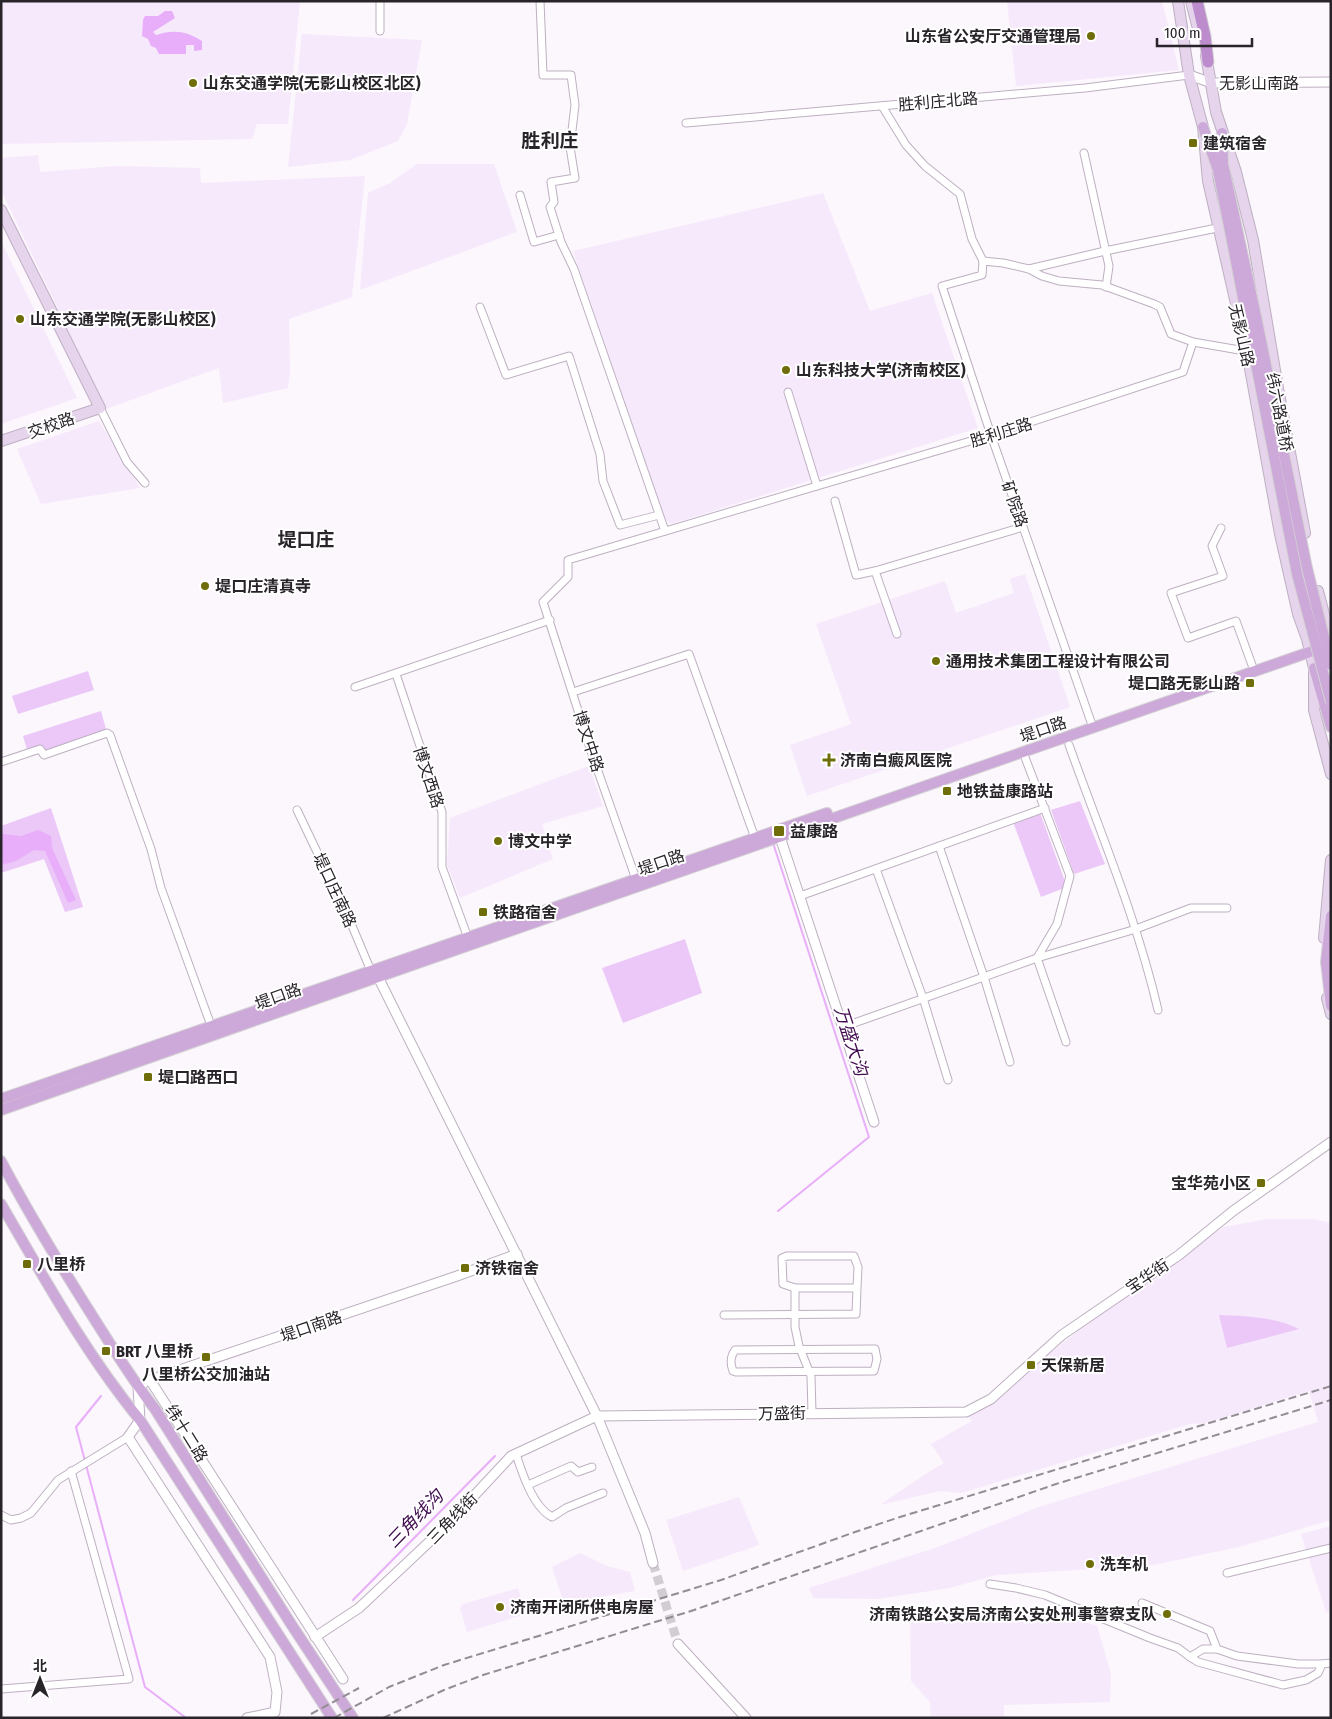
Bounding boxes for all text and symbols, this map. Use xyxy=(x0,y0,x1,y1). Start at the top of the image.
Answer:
scale bar xyxy=(1157,15,1252,47)
text: 100 m xyxy=(1164,24,1201,42)
place label: 山东省公安厅交通管理局 xyxy=(905,27,1081,46)
marker: 山东省公安厅交通管理局 xyxy=(1085,30,1097,42)
place label: 山东交通学院(无影山校区北区) xyxy=(203,74,421,93)
street label: 无影山南路 xyxy=(1219,74,1299,93)
marker: 山东交通学院(无影山校区北区) xyxy=(187,77,199,89)
street label: 胜利庄北路 xyxy=(897,89,979,114)
district label: 胜利庄 xyxy=(521,129,579,152)
place label: 建筑宿舍 xyxy=(1203,134,1267,153)
marker: 建筑宿舍 xyxy=(1187,137,1199,149)
street label: 无影山路 xyxy=(1225,302,1258,368)
place label: 山东交通学院(无影山校区) xyxy=(30,310,216,329)
marker: 山东交通学院(无影山校区) xyxy=(14,313,26,325)
place label: 山东科技大学(济南校区) xyxy=(796,361,966,380)
marker: 山东科技大学(济南校区) xyxy=(780,364,792,376)
street label: 纬六路道桥 xyxy=(1263,371,1296,453)
street label: 交校路 xyxy=(25,409,77,442)
street label: 胜利庄路 xyxy=(968,414,1035,451)
street label: 矿院路 xyxy=(997,478,1032,530)
district label: 堤口庄 xyxy=(277,528,335,551)
place label: 堤口庄清真寺 xyxy=(215,577,311,596)
marker: 堤口庄清真寺 xyxy=(199,580,211,592)
place label: 通用技术集团工程设计有限公司 xyxy=(946,652,1170,671)
marker: 通用技术集团工程设计有限公司 xyxy=(930,655,942,667)
place label: 堤口路无影山路 xyxy=(1128,674,1240,693)
marker: 堤口路无影山路 xyxy=(1244,677,1256,689)
street label: 博文中路 xyxy=(570,708,607,775)
street label: 堤口路 xyxy=(1017,713,1069,746)
street label: 博文西路 xyxy=(410,744,447,811)
place label: 济南白癜风医院 xyxy=(840,751,952,770)
marker: 济南白癜风医院 xyxy=(822,753,836,767)
place label: 地铁益康路站 xyxy=(957,782,1053,801)
marker: 地铁益康路站 xyxy=(941,785,953,797)
place label: 益康路 xyxy=(790,822,838,841)
marker: 益康路 xyxy=(772,824,786,838)
place label: 博文中学 xyxy=(508,832,572,851)
marker: 博文中学 xyxy=(492,835,504,847)
street label: 堤口路 xyxy=(635,846,687,879)
street label: 堤口庄南路 xyxy=(309,850,360,930)
place label: 铁路宿舍 xyxy=(493,903,557,922)
marker: 铁路宿舍 xyxy=(477,906,489,918)
street label: 堤口路 xyxy=(252,979,304,1014)
water label: 万盛大沟 xyxy=(829,1003,873,1081)
place label: 堤口路西口 xyxy=(158,1068,238,1087)
marker: 堤口路西口 xyxy=(142,1071,154,1083)
place label: 宝华苑小区 xyxy=(1171,1174,1251,1193)
marker: 宝华苑小区 xyxy=(1255,1177,1267,1189)
place label: 八里桥 xyxy=(37,1255,86,1274)
street label: 宝华街 xyxy=(1122,1255,1172,1298)
marker: 八里桥 xyxy=(21,1258,33,1270)
place label: 济铁宿舍 xyxy=(475,1259,539,1278)
marker: 济铁宿舍 xyxy=(459,1262,471,1274)
street label: 堤口南路 xyxy=(278,1307,345,1346)
place label: BRT 八里桥 xyxy=(116,1342,194,1361)
marker: BRT 八里桥 xyxy=(100,1345,112,1357)
marker: 八里桥公交加油站 xyxy=(200,1351,212,1363)
place label: 天保新居 xyxy=(1041,1356,1105,1375)
marker: 天保新居 xyxy=(1025,1359,1037,1371)
place label: 八里桥公交加油站 xyxy=(142,1365,270,1384)
street label: 纬十二路 xyxy=(162,1401,212,1465)
street label: 万盛街 xyxy=(758,1404,806,1423)
water label: 三角线沟 xyxy=(382,1484,449,1553)
street label: 三角线街 xyxy=(423,1489,481,1548)
place label: 洗车机 xyxy=(1100,1555,1148,1574)
marker: 洗车机 xyxy=(1084,1558,1096,1570)
place label: 济南开闭所供电房屋 xyxy=(510,1598,654,1617)
marker: 济南开闭所供电房屋 xyxy=(494,1601,506,1613)
place label: 济南铁路公安局济南公安处刑事警察支队 xyxy=(869,1605,1157,1624)
marker: 济南铁路公安局济南公安处刑事警察支队 xyxy=(1161,1608,1173,1620)
north arrow xyxy=(15,1654,65,1704)
text: 北 xyxy=(33,1658,47,1675)

